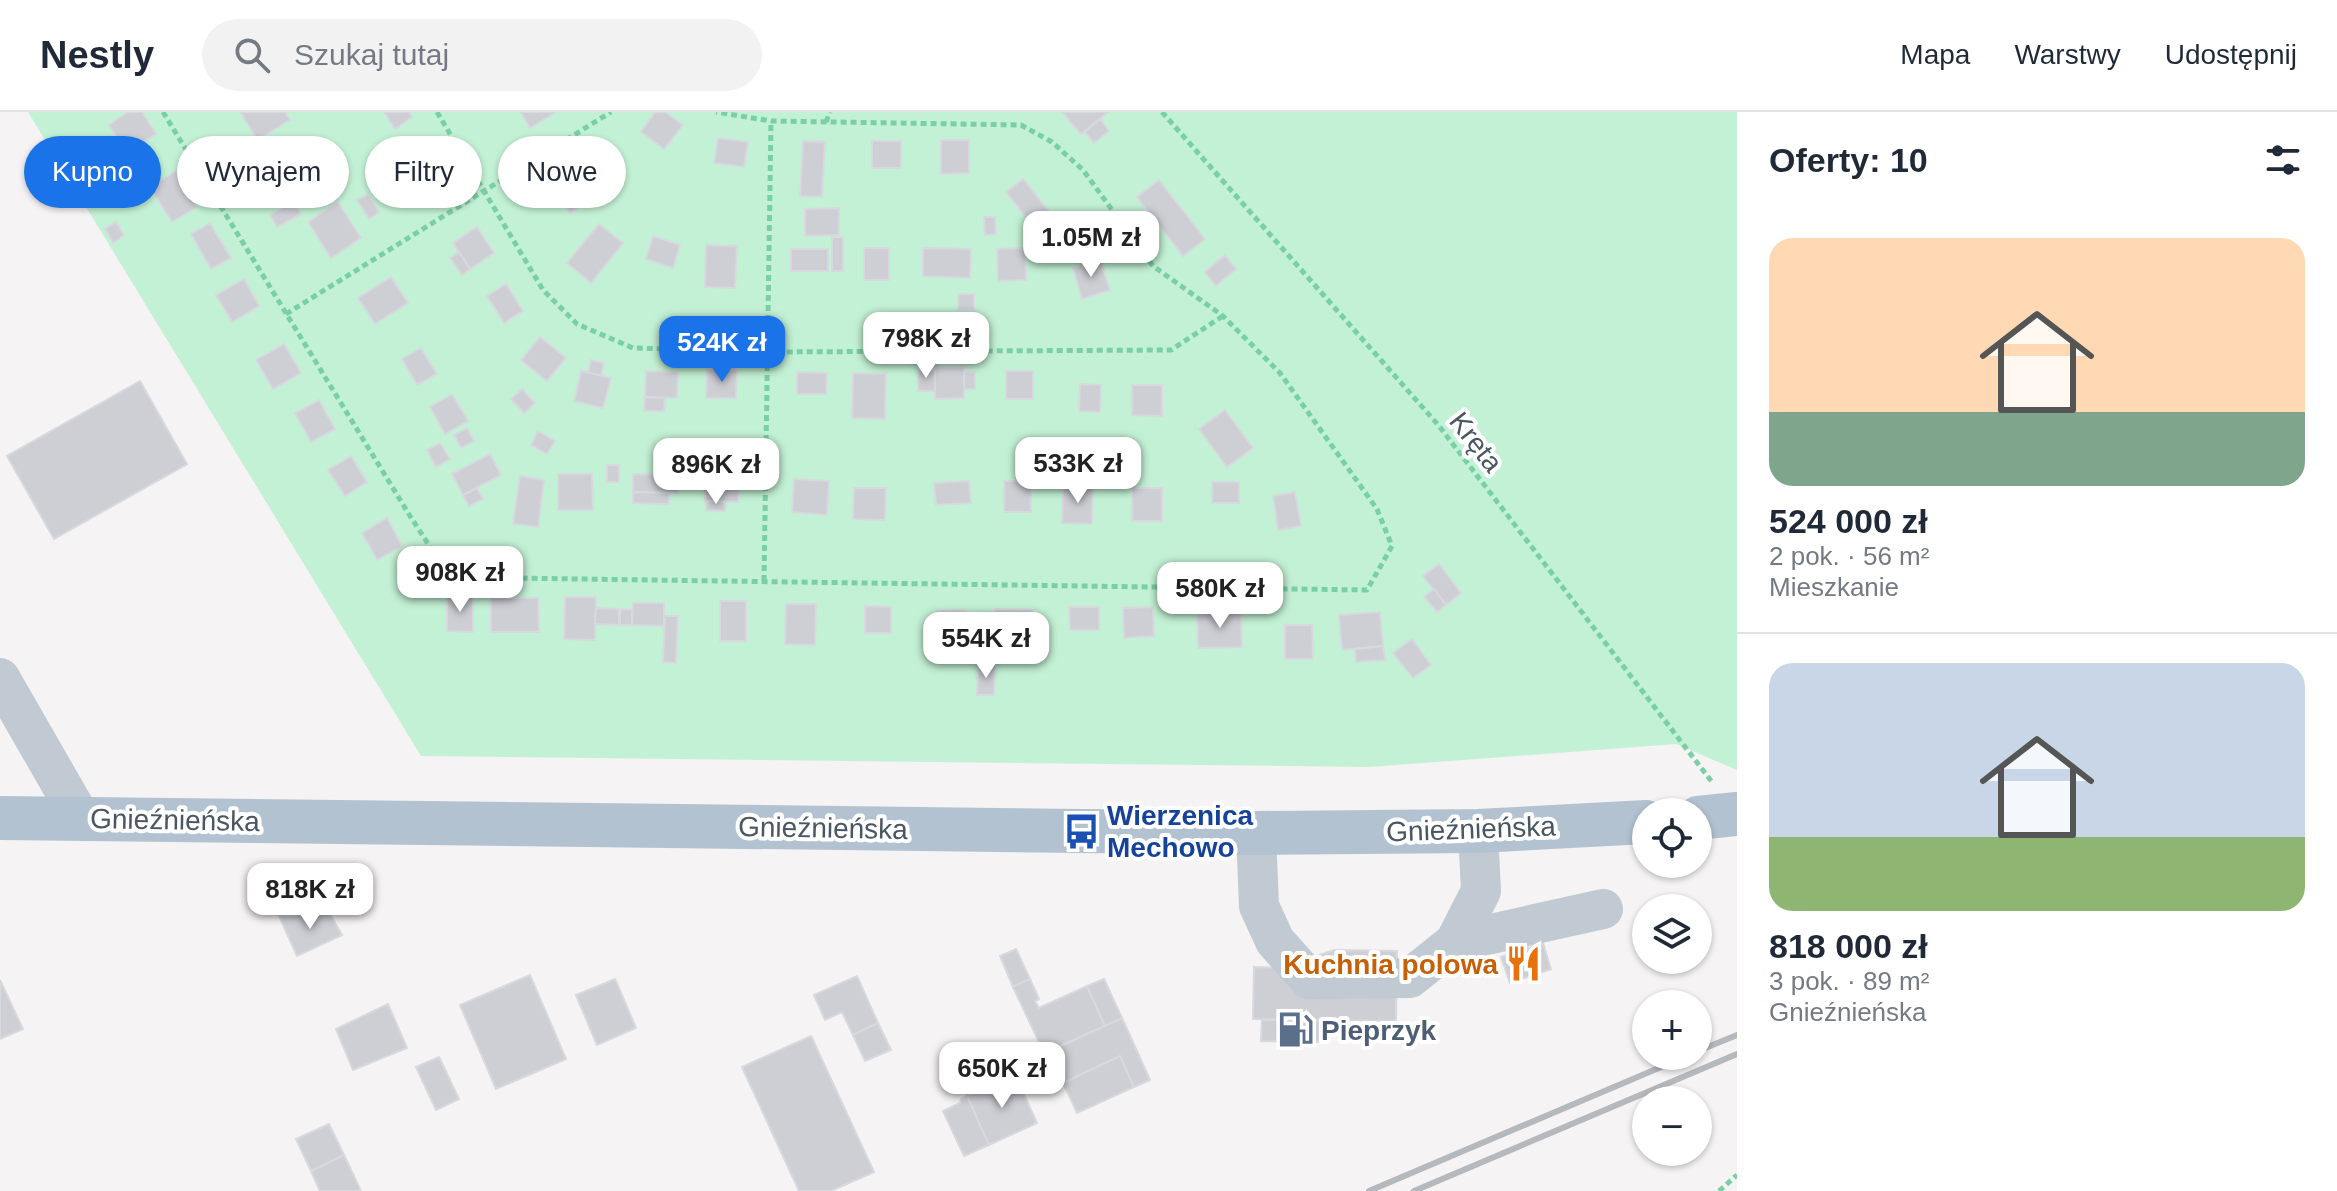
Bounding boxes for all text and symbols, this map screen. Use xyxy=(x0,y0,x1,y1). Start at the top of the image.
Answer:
search box xyxy=(202,19,762,91)
icon: search xyxy=(230,33,274,77)
text: Nestly xyxy=(40,34,154,76)
text: Szukaj tutaj xyxy=(294,38,449,71)
text: Mapa xyxy=(1900,39,1970,70)
text: Warstwy xyxy=(2014,39,2121,70)
text: Udostępnij xyxy=(2165,39,2297,70)
chip: Kupno xyxy=(24,136,161,208)
chip: Wynajem xyxy=(177,136,349,208)
chip: Filtry xyxy=(365,136,482,208)
chip: Nowe xyxy=(498,136,626,208)
icon: filters xyxy=(2261,138,2305,182)
text: Oferty: 10 xyxy=(1769,141,1928,179)
pin: 1.05M zł xyxy=(1008,211,1174,279)
text: 1.05M zł xyxy=(1041,222,1141,252)
icon: home xyxy=(1965,290,2109,434)
pin: 798K zł xyxy=(852,312,1000,380)
pin: 524K zł xyxy=(648,316,796,384)
text: 798K zł xyxy=(881,323,971,353)
text: 524K zł xyxy=(677,327,767,357)
street label: Kręta xyxy=(1443,406,1509,478)
pin: 533K zł xyxy=(1004,437,1152,505)
pin: 896K zł xyxy=(642,438,790,506)
text: 533K zł xyxy=(1033,448,1123,478)
text: 896K zł xyxy=(671,449,761,479)
text: 524 000 zł xyxy=(1769,502,1928,540)
text: 2 pok. · 56 m² xyxy=(1769,541,1929,571)
pin: 908K zł xyxy=(386,546,534,614)
text: 908K zł xyxy=(415,557,505,587)
pin: 580K zł xyxy=(1146,562,1294,630)
text: Mieszkanie xyxy=(1769,572,1899,602)
text: 580K zł xyxy=(1175,573,1265,603)
pin: 554K zł xyxy=(912,612,1060,680)
text: 554K zł xyxy=(941,623,1031,653)
icon: home xyxy=(1965,715,2109,859)
map controls xyxy=(1632,798,1712,1166)
button: locate xyxy=(1632,798,1712,878)
place label: Wierzenica Mechowo xyxy=(1107,800,1253,863)
street label: Gnieźnieńska xyxy=(90,803,261,837)
street label: Gnieźnieńska xyxy=(738,811,909,845)
street label: Gnieźnieńska xyxy=(1386,811,1557,847)
bus stop icon: Wierzenica Mechowo xyxy=(1062,812,1100,850)
pin: 818K zł xyxy=(236,863,384,931)
text: 818K zł xyxy=(265,874,355,904)
button: layers xyxy=(1632,894,1712,974)
text: 818 000 zł xyxy=(1769,927,1928,965)
restaurant icon: Kuchnia polowa xyxy=(1505,945,1543,983)
place label: Kuchnia polowa xyxy=(1283,949,1498,980)
text: 3 pok. · 89 m² xyxy=(1769,966,1929,996)
button: + xyxy=(1632,990,1712,1070)
text: Gnieźnieńska xyxy=(1769,997,1927,1027)
fuel station icon: Pieprzyk xyxy=(1276,1011,1314,1049)
place label: Pieprzyk xyxy=(1321,1015,1437,1046)
pin: 650K zł xyxy=(928,1042,1076,1110)
text: 650K zł xyxy=(957,1053,1047,1083)
button: − xyxy=(1632,1086,1712,1166)

